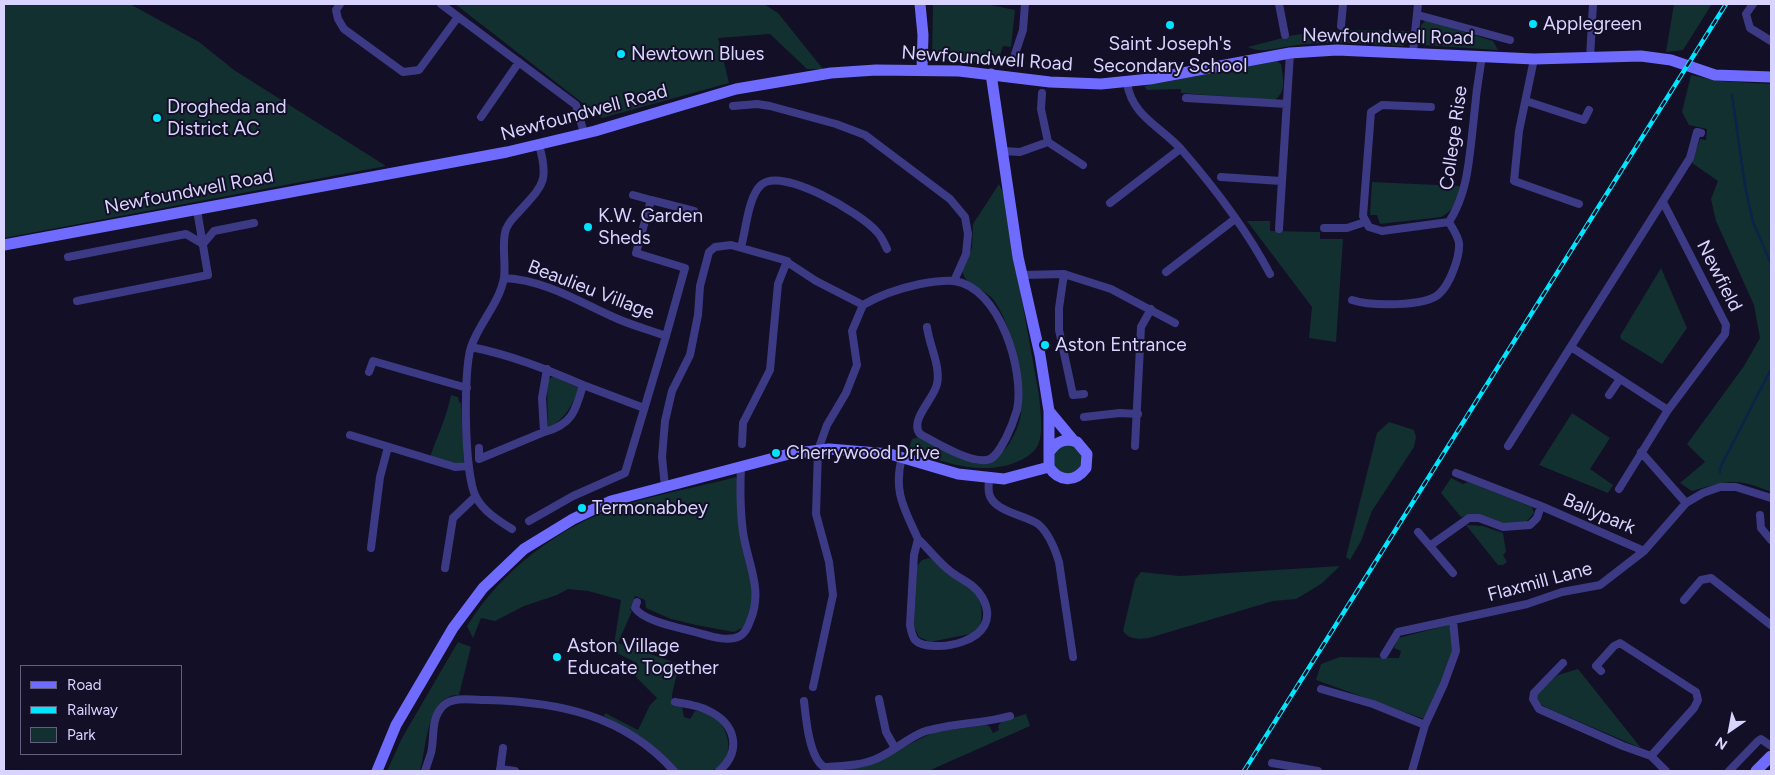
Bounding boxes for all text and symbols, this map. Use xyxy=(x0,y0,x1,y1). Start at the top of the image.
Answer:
place label: Applegreen xyxy=(1543,13,1642,35)
marker: Applegreen xyxy=(1527,18,1539,30)
marker: Saint Joseph's Secondary School xyxy=(1164,19,1176,31)
street label: Newfoundwell Road xyxy=(1302,24,1474,50)
place label: Saint Joseph's Secondary School xyxy=(1093,33,1247,77)
street label: Newfoundwell Road xyxy=(900,42,1074,76)
place label: Newtown Blues xyxy=(631,43,764,65)
marker: Newtown Blues xyxy=(615,48,627,60)
street label: Newfoundwell Road xyxy=(498,80,670,146)
street label: College Rise xyxy=(1435,84,1473,192)
place label: Drogheda and District AC xyxy=(167,96,287,140)
marker: Drogheda and District AC xyxy=(151,112,163,124)
street label: Newfoundwell Road xyxy=(102,164,276,220)
place label: K.W. Garden Sheds xyxy=(598,205,703,249)
marker: K.W. Garden Sheds xyxy=(582,221,594,233)
street label: Newfield xyxy=(1691,237,1747,315)
street label: Beaulieu Village xyxy=(525,255,657,325)
place label: Aston Entrance xyxy=(1055,334,1187,356)
marker: Aston Entrance xyxy=(1039,339,1051,351)
place label: Cherrywood Drive xyxy=(786,442,940,464)
marker: Cherrywood Drive xyxy=(770,447,782,459)
street label: Ballypark xyxy=(1559,489,1639,539)
place label: Termonabbey xyxy=(592,497,708,519)
marker: Termonabbey xyxy=(576,502,588,514)
street label: Flaxmill Lane xyxy=(1485,557,1595,607)
place label: Aston Village Educate Together xyxy=(567,635,719,679)
marker: Aston Village Educate Together xyxy=(551,651,563,663)
legend xyxy=(20,665,182,755)
text: Road xyxy=(67,676,102,694)
text: Railway xyxy=(67,701,118,719)
north arrow xyxy=(1705,705,1755,755)
text: Park xyxy=(67,726,96,744)
text: N xyxy=(1712,733,1731,753)

